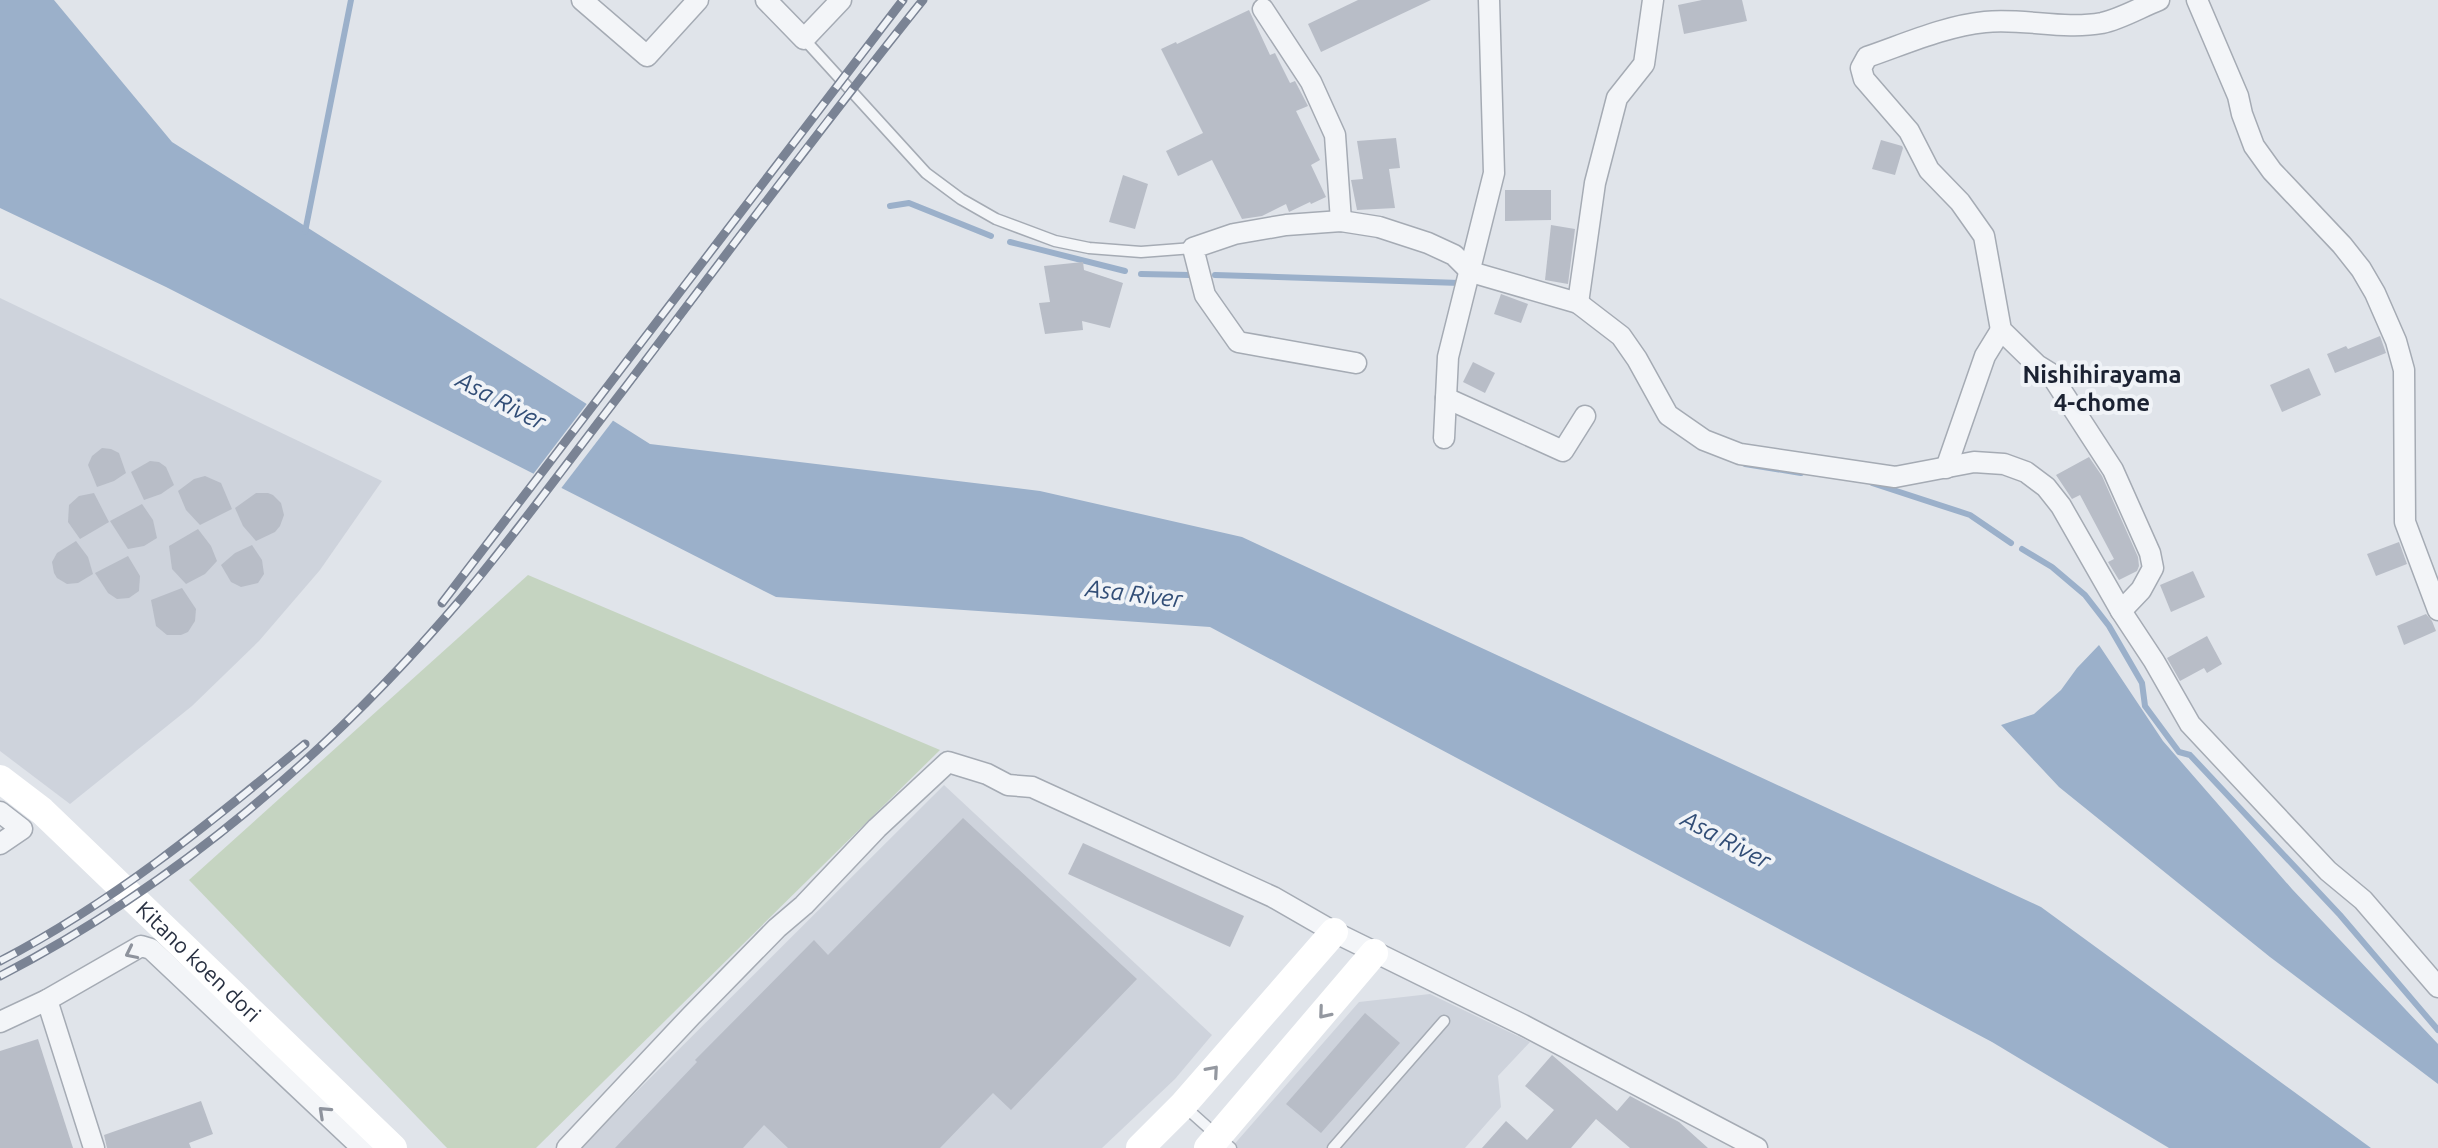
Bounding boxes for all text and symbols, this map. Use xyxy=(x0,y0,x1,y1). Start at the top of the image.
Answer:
district label: Nishihirayama 4-chome xyxy=(2022,361,2182,416)
water label: Asa River xyxy=(451,365,551,436)
water label: Asa River xyxy=(1083,574,1185,613)
water label: Asa River xyxy=(1676,804,1776,875)
street label: Kitano koen dori xyxy=(132,896,266,1026)
one-way arrow xyxy=(124,943,139,959)
one-way arrow xyxy=(1319,1003,1334,1018)
one-way arrow xyxy=(1203,1066,1218,1081)
one-way arrow xyxy=(318,1107,333,1121)

